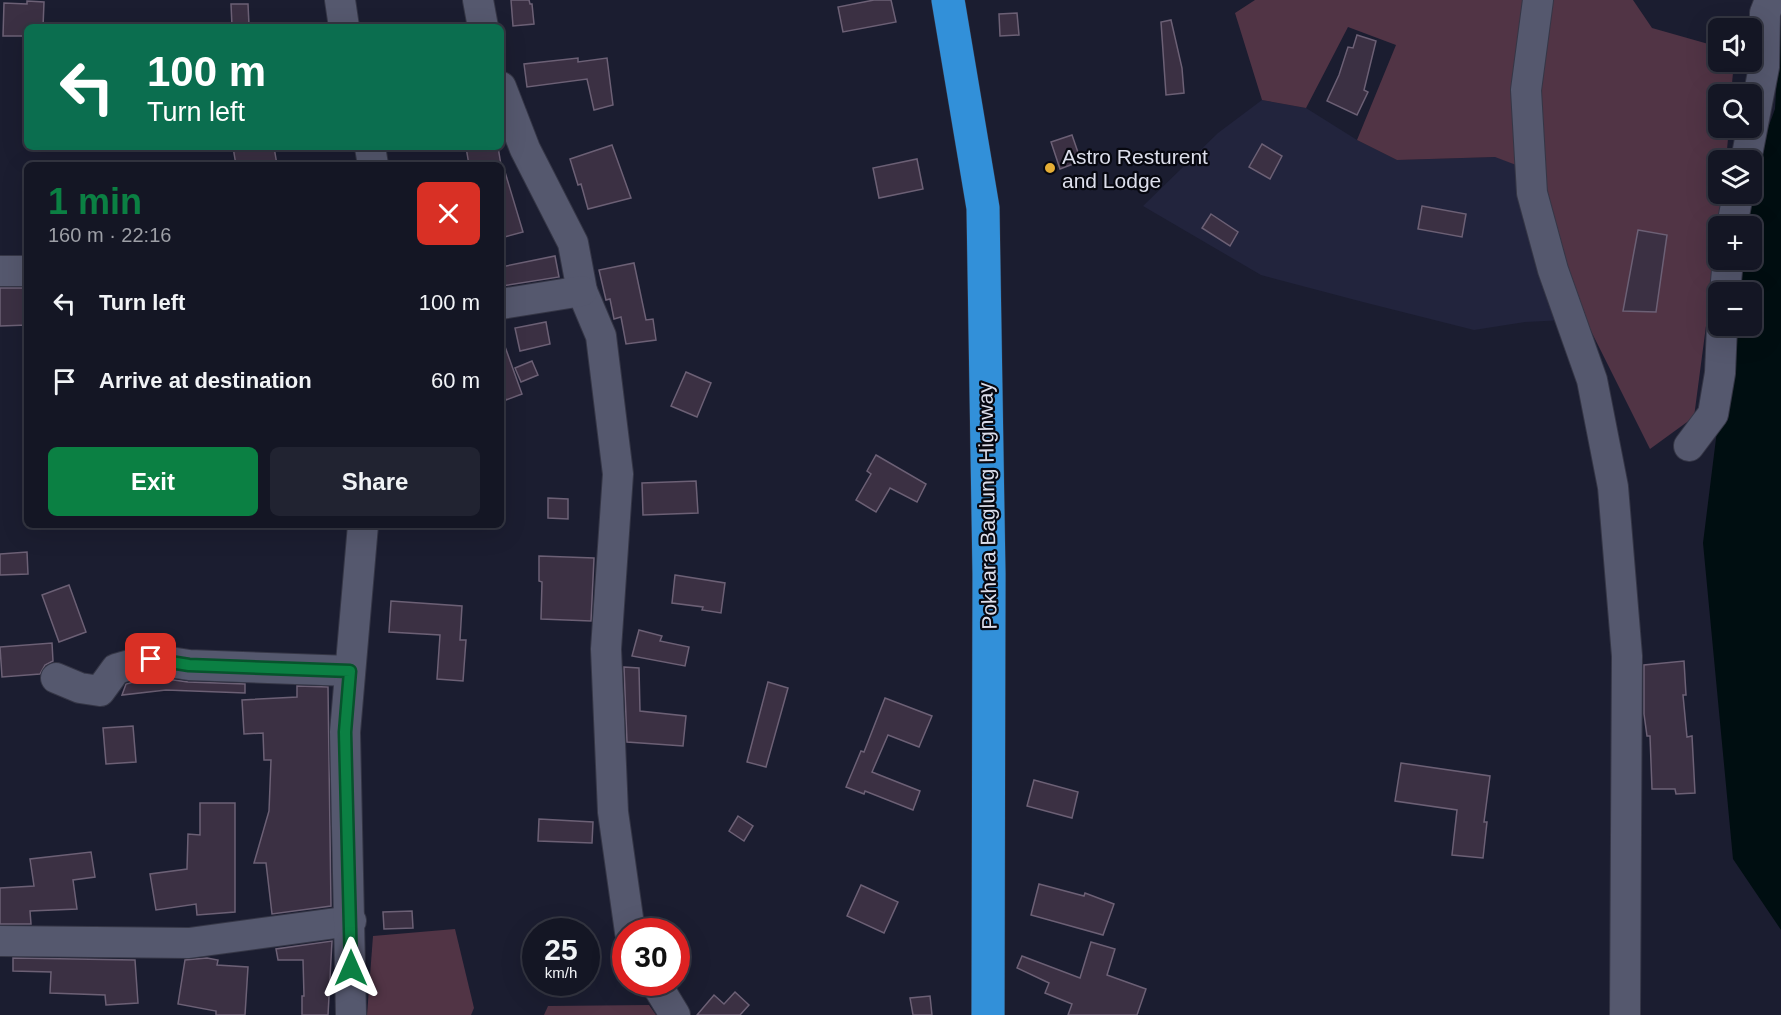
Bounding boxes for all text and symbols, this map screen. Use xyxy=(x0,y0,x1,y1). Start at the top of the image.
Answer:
map controls xyxy=(1708,18,1762,336)
button: sound xyxy=(1708,18,1762,72)
icon: left xyxy=(48,48,126,126)
text: 100 m xyxy=(147,48,266,95)
button: search xyxy=(1708,84,1762,138)
text: Turn left xyxy=(147,97,245,127)
place label: Astro Resturent and Lodge xyxy=(1062,145,1208,192)
button: layers xyxy=(1708,150,1762,204)
marker: Astro Resturent and Lodge xyxy=(1043,161,1057,175)
text: 1 min xyxy=(48,181,142,222)
button: close xyxy=(417,182,480,245)
button: + xyxy=(1708,216,1762,270)
text: 160 m · 22:16 xyxy=(48,224,171,246)
button: − xyxy=(1708,282,1762,336)
icon: left xyxy=(48,287,81,320)
text: Turn left xyxy=(99,290,185,315)
text: 100 m xyxy=(419,290,480,315)
icon: arrive xyxy=(48,365,81,398)
text: Arrive at destination xyxy=(99,368,312,393)
text: 60 m xyxy=(431,368,480,393)
street label: Pokhara Baglung Highway xyxy=(973,382,1001,630)
button: Exit xyxy=(48,447,258,516)
button: Share xyxy=(270,447,480,516)
pin xyxy=(125,633,176,684)
icon: arrive xyxy=(134,642,167,675)
speed limit sign: 30 xyxy=(612,918,690,996)
text: 25 xyxy=(544,933,578,966)
position arrow xyxy=(319,936,383,1000)
text: km/h xyxy=(545,964,577,981)

